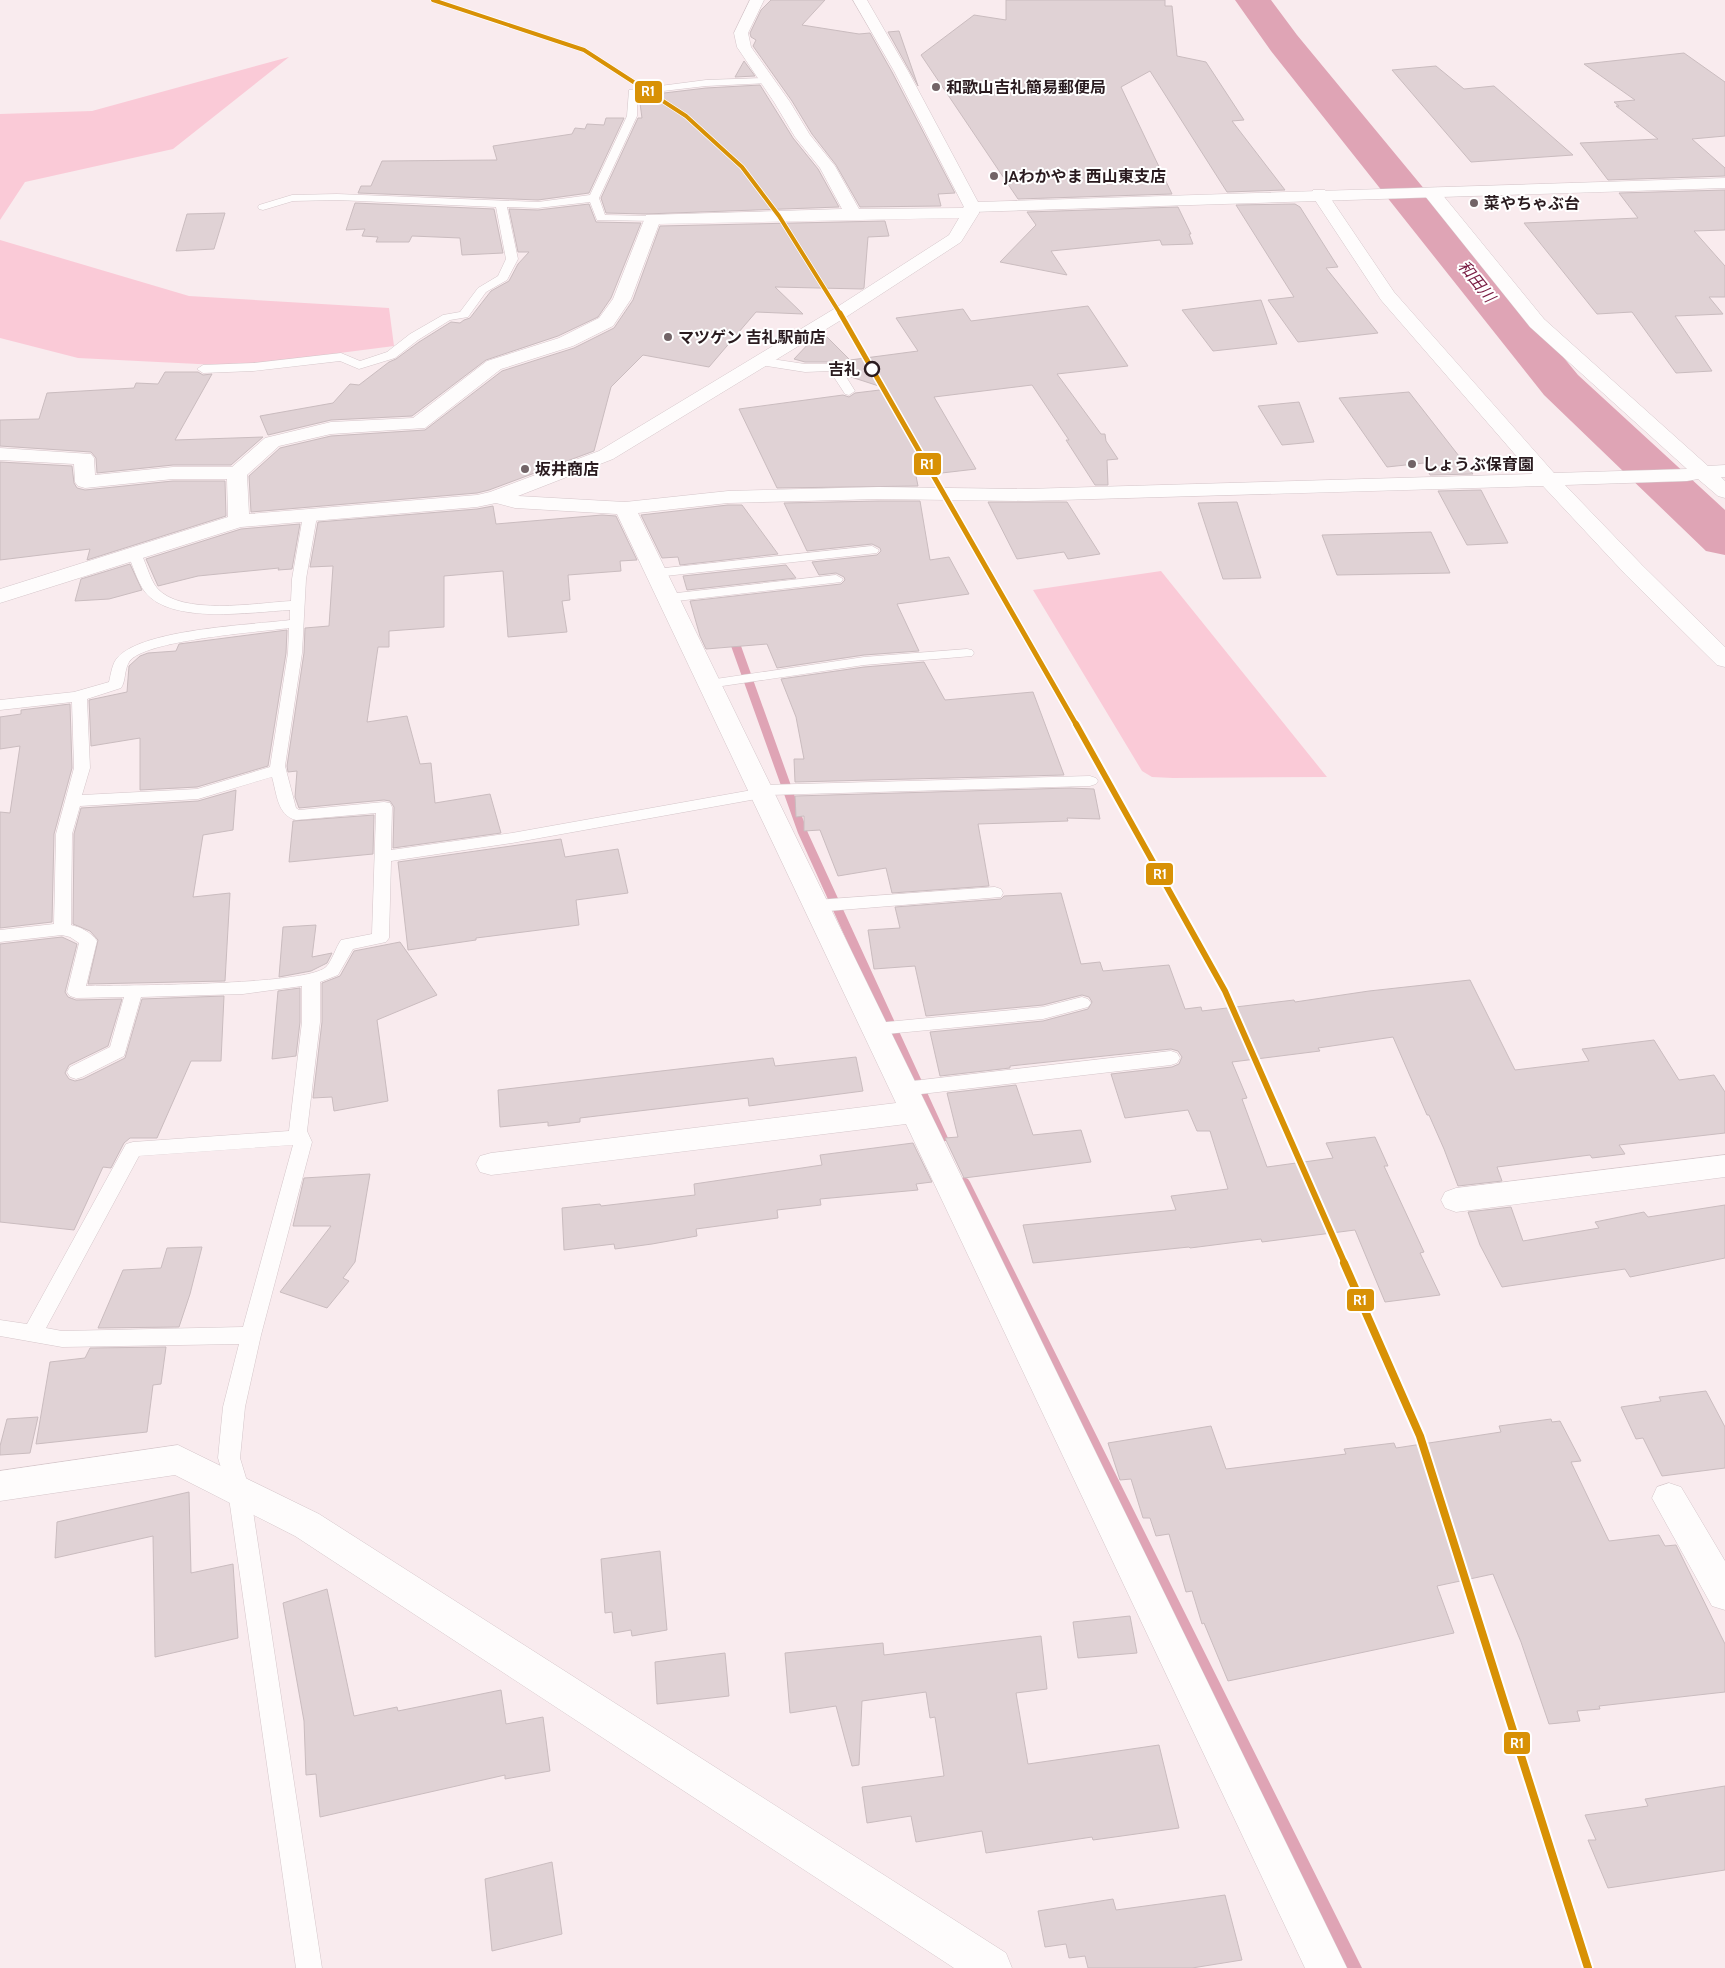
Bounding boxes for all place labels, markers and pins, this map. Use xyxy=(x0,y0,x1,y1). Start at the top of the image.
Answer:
place label: 和歌山吉礼簡易郵便局 xyxy=(946,78,1106,97)
marker: 和歌山吉礼簡易郵便局 xyxy=(930,81,942,93)
place label: JAわかやま 西山東支店 xyxy=(1003,167,1166,186)
marker: JAわかやま 西山東支店 xyxy=(988,170,1000,182)
place label: 菜やちゃぶ台 xyxy=(1484,194,1580,213)
marker: 菜やちゃぶ台 xyxy=(1468,197,1480,209)
place label: マツゲン 吉礼駅前店 xyxy=(678,328,826,347)
marker: マツゲン 吉礼駅前店 xyxy=(662,331,674,343)
place label: 吉礼 xyxy=(828,360,860,379)
marker: 吉礼 xyxy=(864,361,880,377)
place label: しょうぶ保育園 xyxy=(1422,455,1534,474)
marker: しょうぶ保育園 xyxy=(1406,458,1418,470)
place label: 坂井商店 xyxy=(535,460,599,479)
marker: 坂井商店 xyxy=(519,463,531,475)

